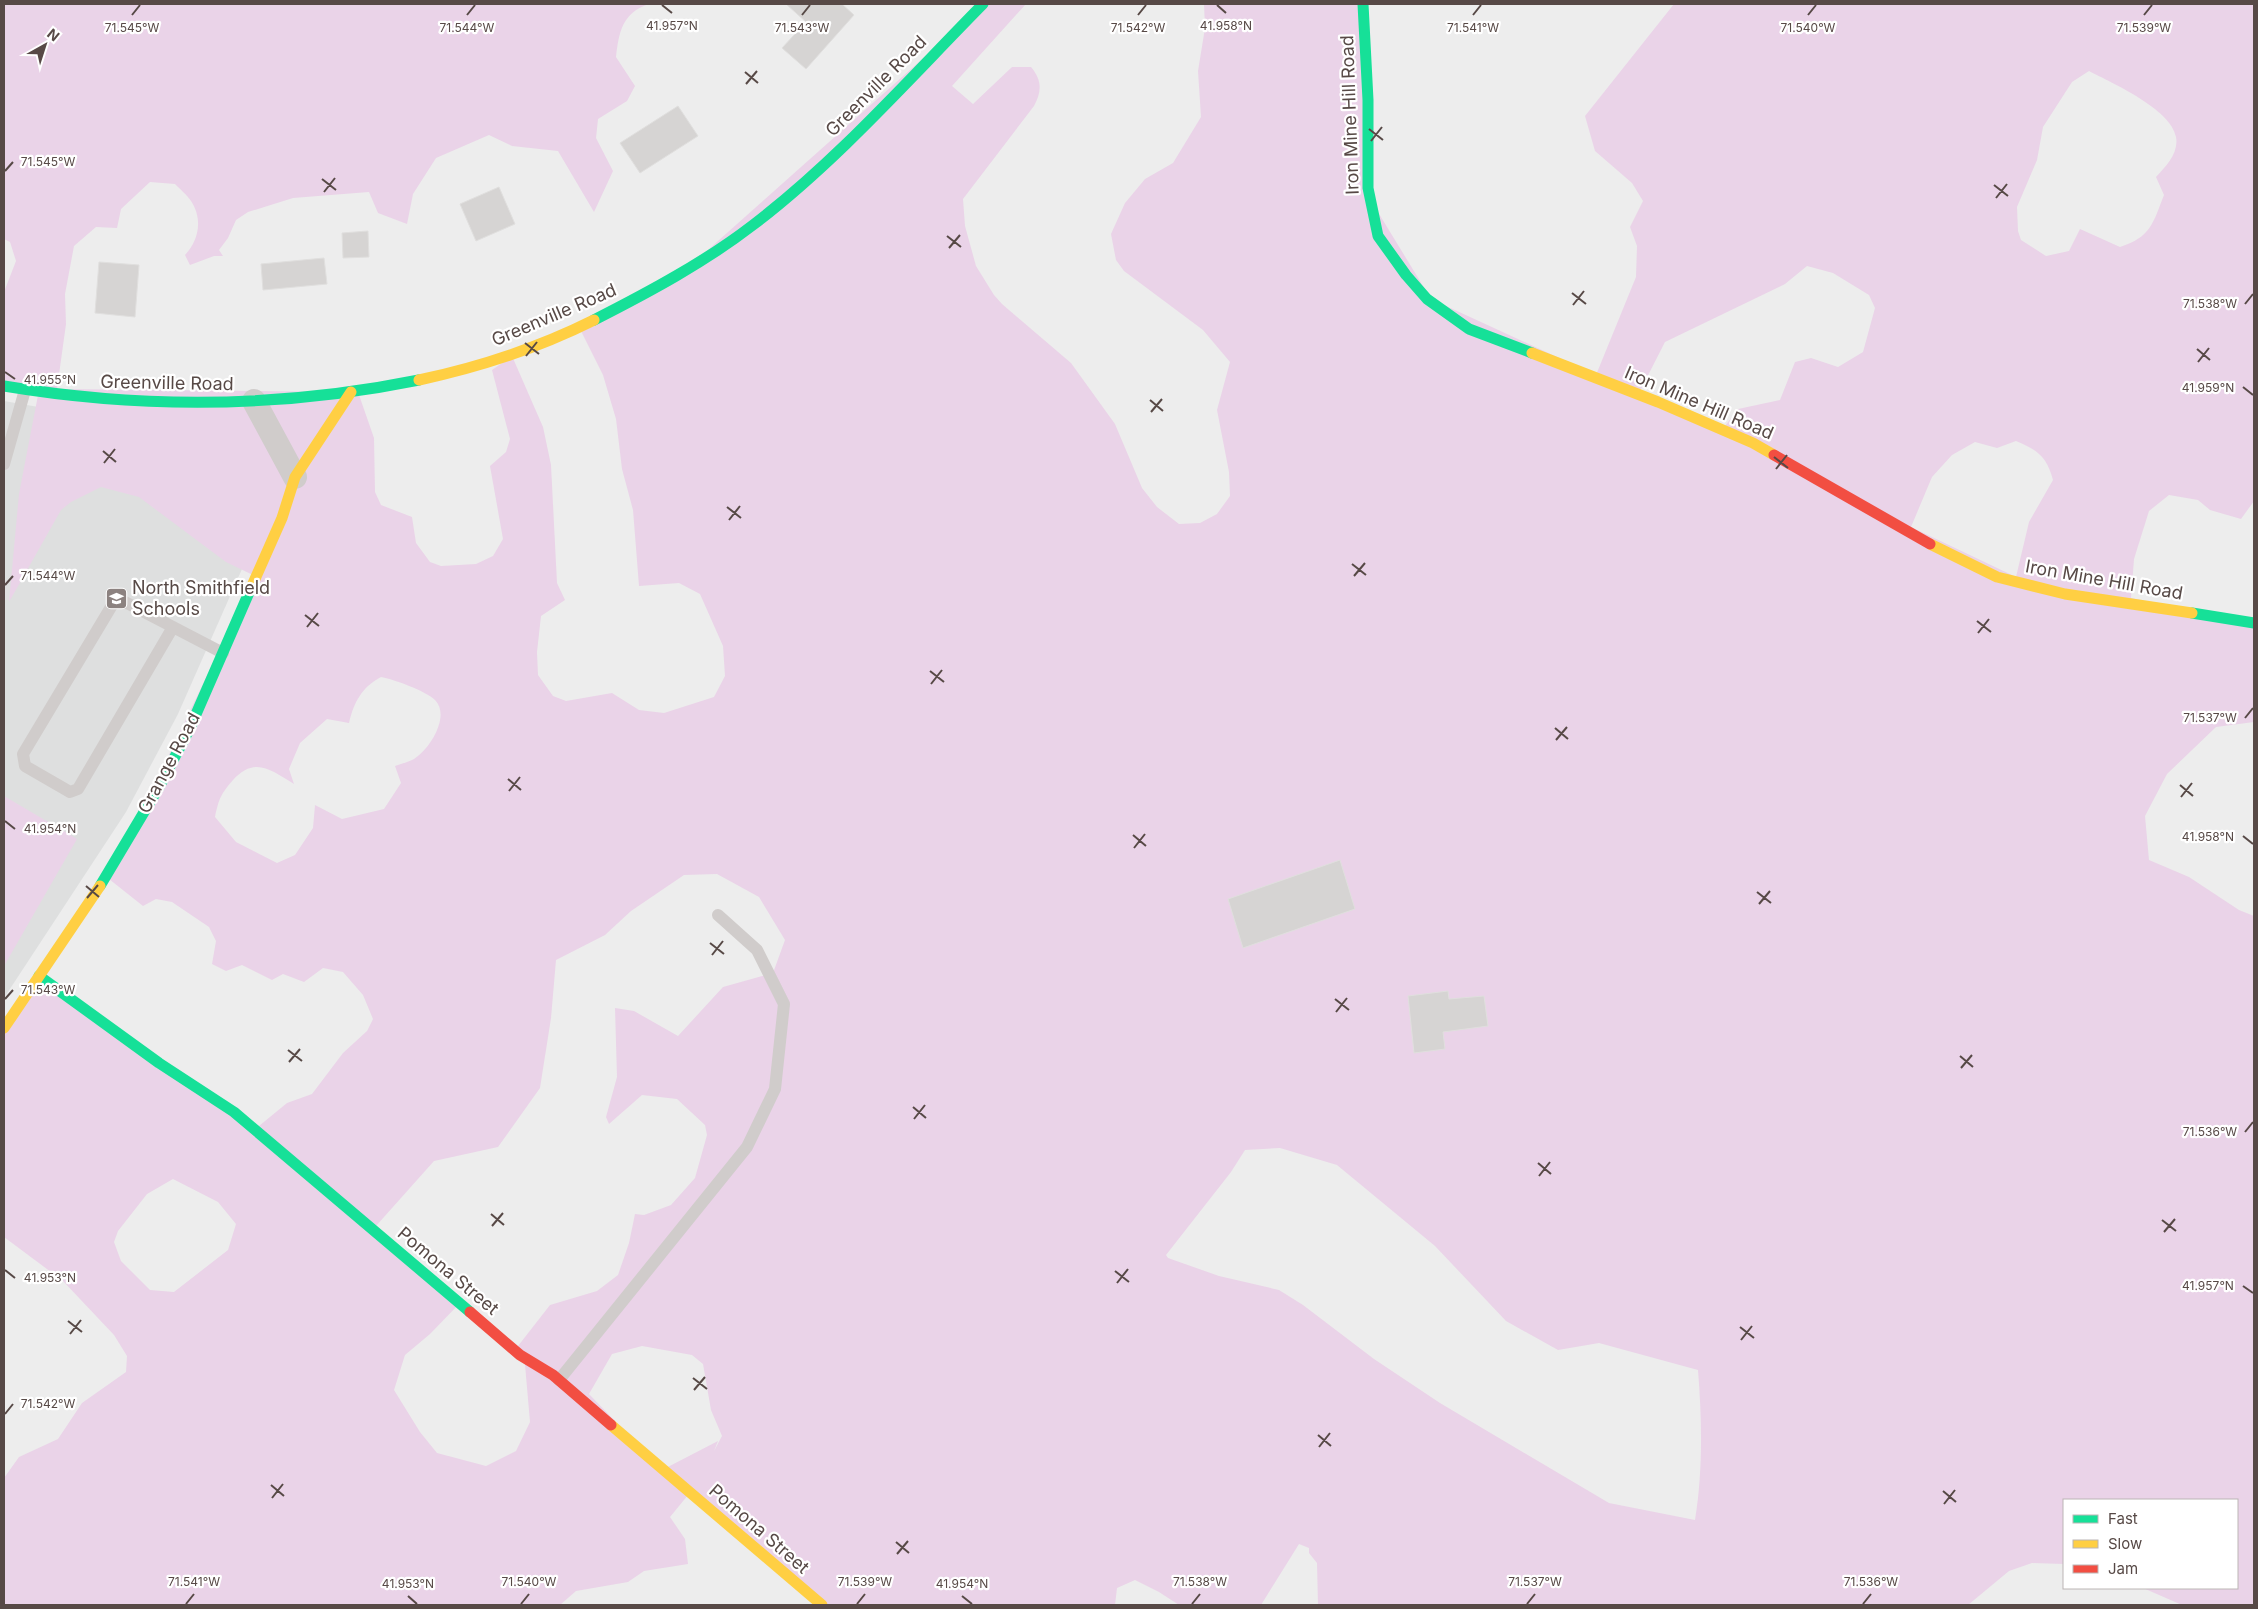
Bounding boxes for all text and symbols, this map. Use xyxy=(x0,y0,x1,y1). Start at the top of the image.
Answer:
text: 41.957°N xyxy=(646,18,698,33)
text: 41.958°N xyxy=(1200,18,1252,33)
north arrow xyxy=(20,20,70,70)
text: 71.545°W xyxy=(105,20,159,35)
text: 71.544°W xyxy=(440,20,495,35)
text: 71.543°W xyxy=(775,20,829,35)
text: 71.542°W xyxy=(1111,20,1165,35)
text: 71.541°W xyxy=(1447,20,1499,35)
text: 71.540°W xyxy=(1781,20,1836,35)
text: 71.539°W xyxy=(2117,20,2171,35)
text: N xyxy=(44,25,63,44)
street label: Greenville Road xyxy=(821,31,930,140)
street label: Iron Mine Hill Road xyxy=(1336,35,1363,195)
text: 71.545°W xyxy=(21,154,75,169)
street label: Greenville Road xyxy=(488,279,619,350)
text: 71.538°W xyxy=(2183,296,2237,311)
street label: Iron Mine Hill Road xyxy=(1622,362,1777,443)
street label: Greenville Road xyxy=(100,371,234,394)
text: 41.955°N xyxy=(24,372,76,387)
text: 41.959°N xyxy=(2182,380,2234,395)
street label: Iron Mine Hill Road xyxy=(2024,555,2184,604)
text: 71.544°W xyxy=(21,568,76,583)
place label: North Smithfield Schools xyxy=(132,577,270,619)
school or university icon: North Smithfield Schools xyxy=(104,586,128,610)
street label: Grange Road xyxy=(133,709,204,817)
text: 71.537°W xyxy=(2183,710,2237,725)
text: 41.954°N xyxy=(24,821,76,836)
text: 41.958°N xyxy=(2182,829,2234,844)
text: 71.543°W xyxy=(21,982,75,997)
text: 71.536°W xyxy=(2183,1124,2237,1139)
street label: Pomona Street xyxy=(394,1222,503,1319)
text: 41.953°N xyxy=(24,1270,76,1285)
text: 41.957°N xyxy=(2182,1278,2234,1293)
text: 71.542°W xyxy=(21,1396,75,1411)
street label: Pomona Street xyxy=(705,1480,814,1578)
legend xyxy=(2063,1499,2238,1589)
text: Fast xyxy=(2108,1509,2138,1528)
text: Slow xyxy=(2108,1534,2142,1553)
text: Jam xyxy=(2108,1559,2138,1578)
text: 71.541°W xyxy=(168,1574,220,1589)
text: 71.540°W xyxy=(502,1574,557,1589)
text: 71.539°W xyxy=(838,1574,892,1589)
text: 71.538°W xyxy=(1173,1574,1227,1589)
text: 71.537°W xyxy=(1508,1574,1562,1589)
text: 71.536°W xyxy=(1844,1574,1898,1589)
text: 41.953°N xyxy=(382,1576,434,1591)
text: 41.954°N xyxy=(936,1576,988,1591)

